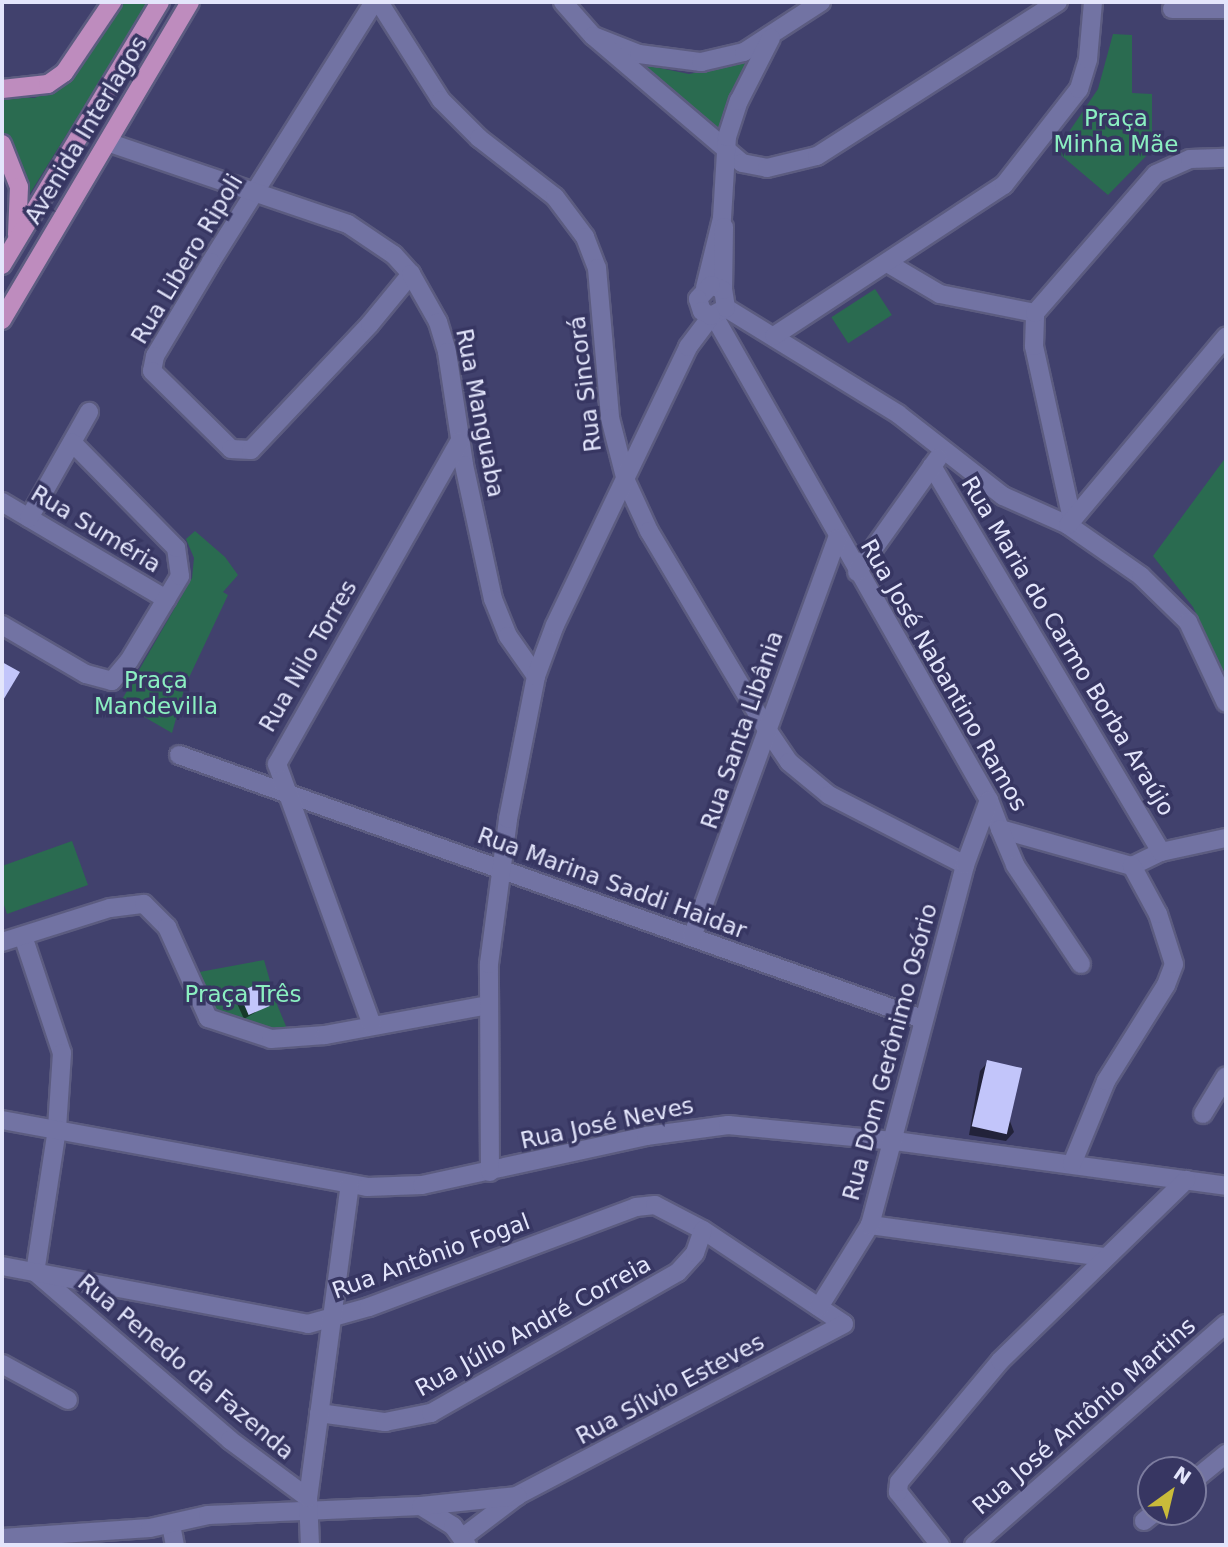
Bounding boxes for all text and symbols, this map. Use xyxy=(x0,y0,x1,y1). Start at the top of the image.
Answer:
street label: Avenida Interlagos xyxy=(19,31,153,229)
park label: Praça Minha Mãe xyxy=(1054,104,1178,158)
street label: Rua Libero Ripoli xyxy=(125,169,249,349)
street label: Rua Sincorá xyxy=(563,314,607,454)
street label: Rua Manguaba xyxy=(450,326,510,500)
street label: Rua Maria do Carmo Borba Araújo xyxy=(956,471,1180,821)
street label: Rua Suméria xyxy=(26,479,166,579)
street label: Rua José Nabantino Ramos xyxy=(855,534,1033,816)
street label: Rua Nilo Torres xyxy=(253,575,363,737)
street label: Rua Santa Libânia xyxy=(695,627,789,833)
park label: Praça Mandevilla xyxy=(94,666,218,720)
street label: Rua Marina Saddi Haidar xyxy=(474,821,750,945)
street label: Rua Dom Gerônimo Osório xyxy=(837,901,943,1203)
park label: Praça Três xyxy=(185,980,301,1008)
street label: Rua José Neves xyxy=(518,1091,696,1155)
street label: Rua Antônio Fogal xyxy=(328,1207,534,1305)
street label: Rua Júlio André Correia xyxy=(411,1250,655,1402)
street label: Rua Penedo da Fazenda xyxy=(72,1269,300,1465)
street label: Rua José Antônio Martins xyxy=(967,1312,1201,1520)
street label: Rua Sílvio Esteves xyxy=(571,1328,769,1450)
north arrow xyxy=(1137,1456,1207,1526)
text: N xyxy=(1170,1462,1195,1489)

